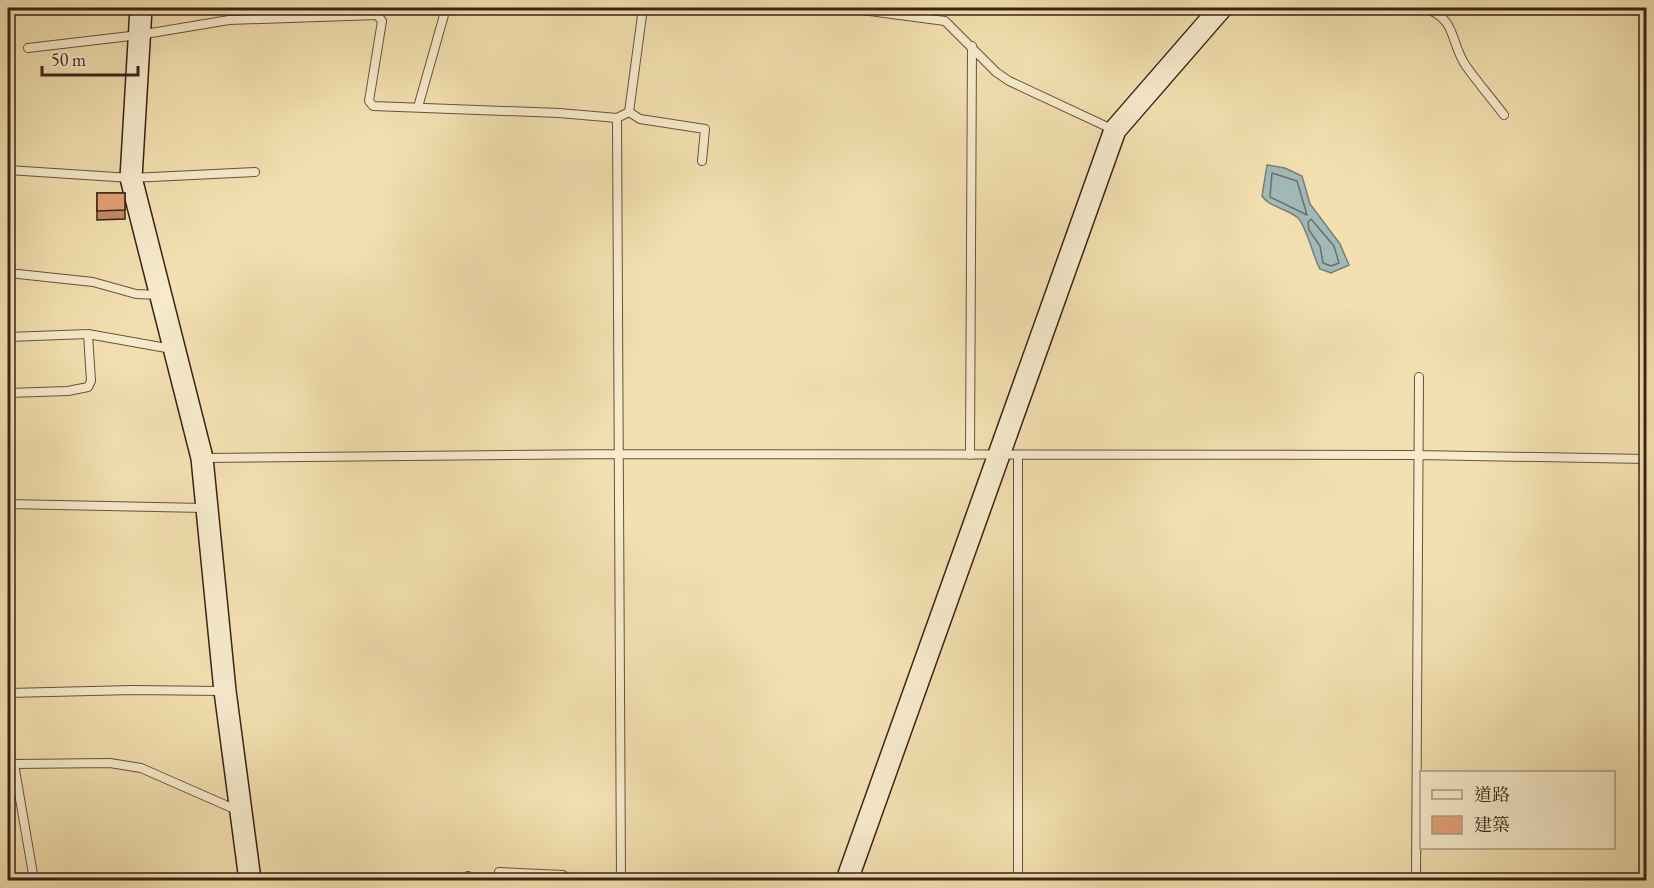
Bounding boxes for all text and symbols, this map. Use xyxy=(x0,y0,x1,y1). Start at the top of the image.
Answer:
scale bar xyxy=(42,39,138,77)
text: 50 m xyxy=(51,48,86,71)
legend xyxy=(1420,771,1615,849)
text: 道路 xyxy=(1474,783,1510,806)
text: 建築 xyxy=(1474,813,1510,836)

